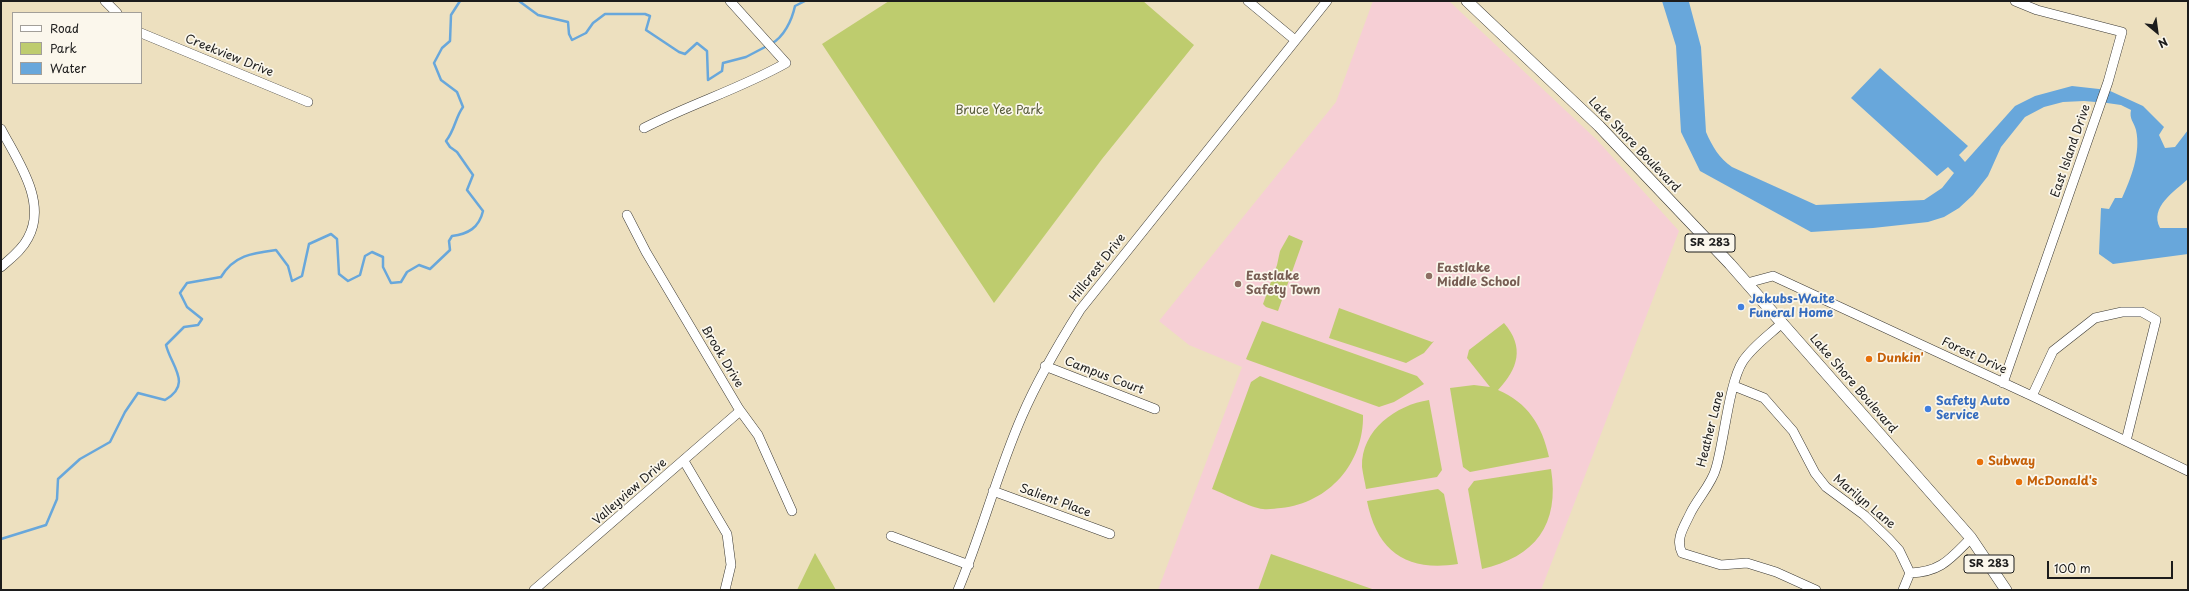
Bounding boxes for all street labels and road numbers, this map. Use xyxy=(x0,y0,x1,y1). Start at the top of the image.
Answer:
street label: Creekview Drive xyxy=(183,32,275,80)
street label: Lake Shore Boulevard xyxy=(1585,95,1683,195)
street label: East Island Drive xyxy=(2048,103,2094,199)
street label: Hillcrest Drive xyxy=(1067,231,1129,305)
road number: SR 283 xyxy=(1685,234,1735,252)
street label: Brook Drive xyxy=(698,323,746,391)
street label: Lake Shore Boulevard xyxy=(1806,332,1900,436)
street label: Forest Drive xyxy=(1939,335,2009,377)
street label: Campus Court xyxy=(1062,354,1146,398)
street label: Heather Lane xyxy=(1695,389,1727,469)
street label: Valleyview Drive xyxy=(590,456,670,528)
street label: Marilyn Lane xyxy=(1830,472,1898,532)
street label: Salient Place xyxy=(1017,481,1093,521)
road number: SR 283 xyxy=(1964,555,2014,573)

